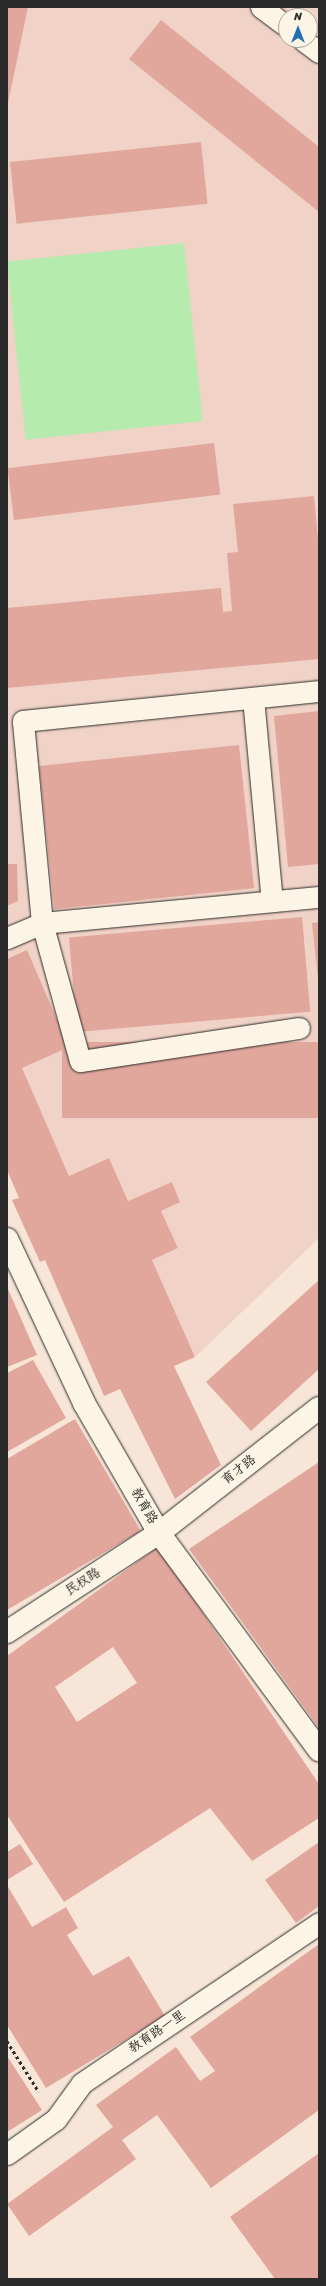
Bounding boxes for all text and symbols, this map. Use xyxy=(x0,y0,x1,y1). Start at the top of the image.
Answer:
text: N xyxy=(294,7,302,26)
north arrow xyxy=(278,8,318,48)
street label: 育才路 xyxy=(219,1452,259,1488)
street label: 教育路 xyxy=(127,1485,161,1527)
street label: 民权路 xyxy=(62,1565,104,1599)
street label: 教育路一里 xyxy=(126,2007,188,2057)

